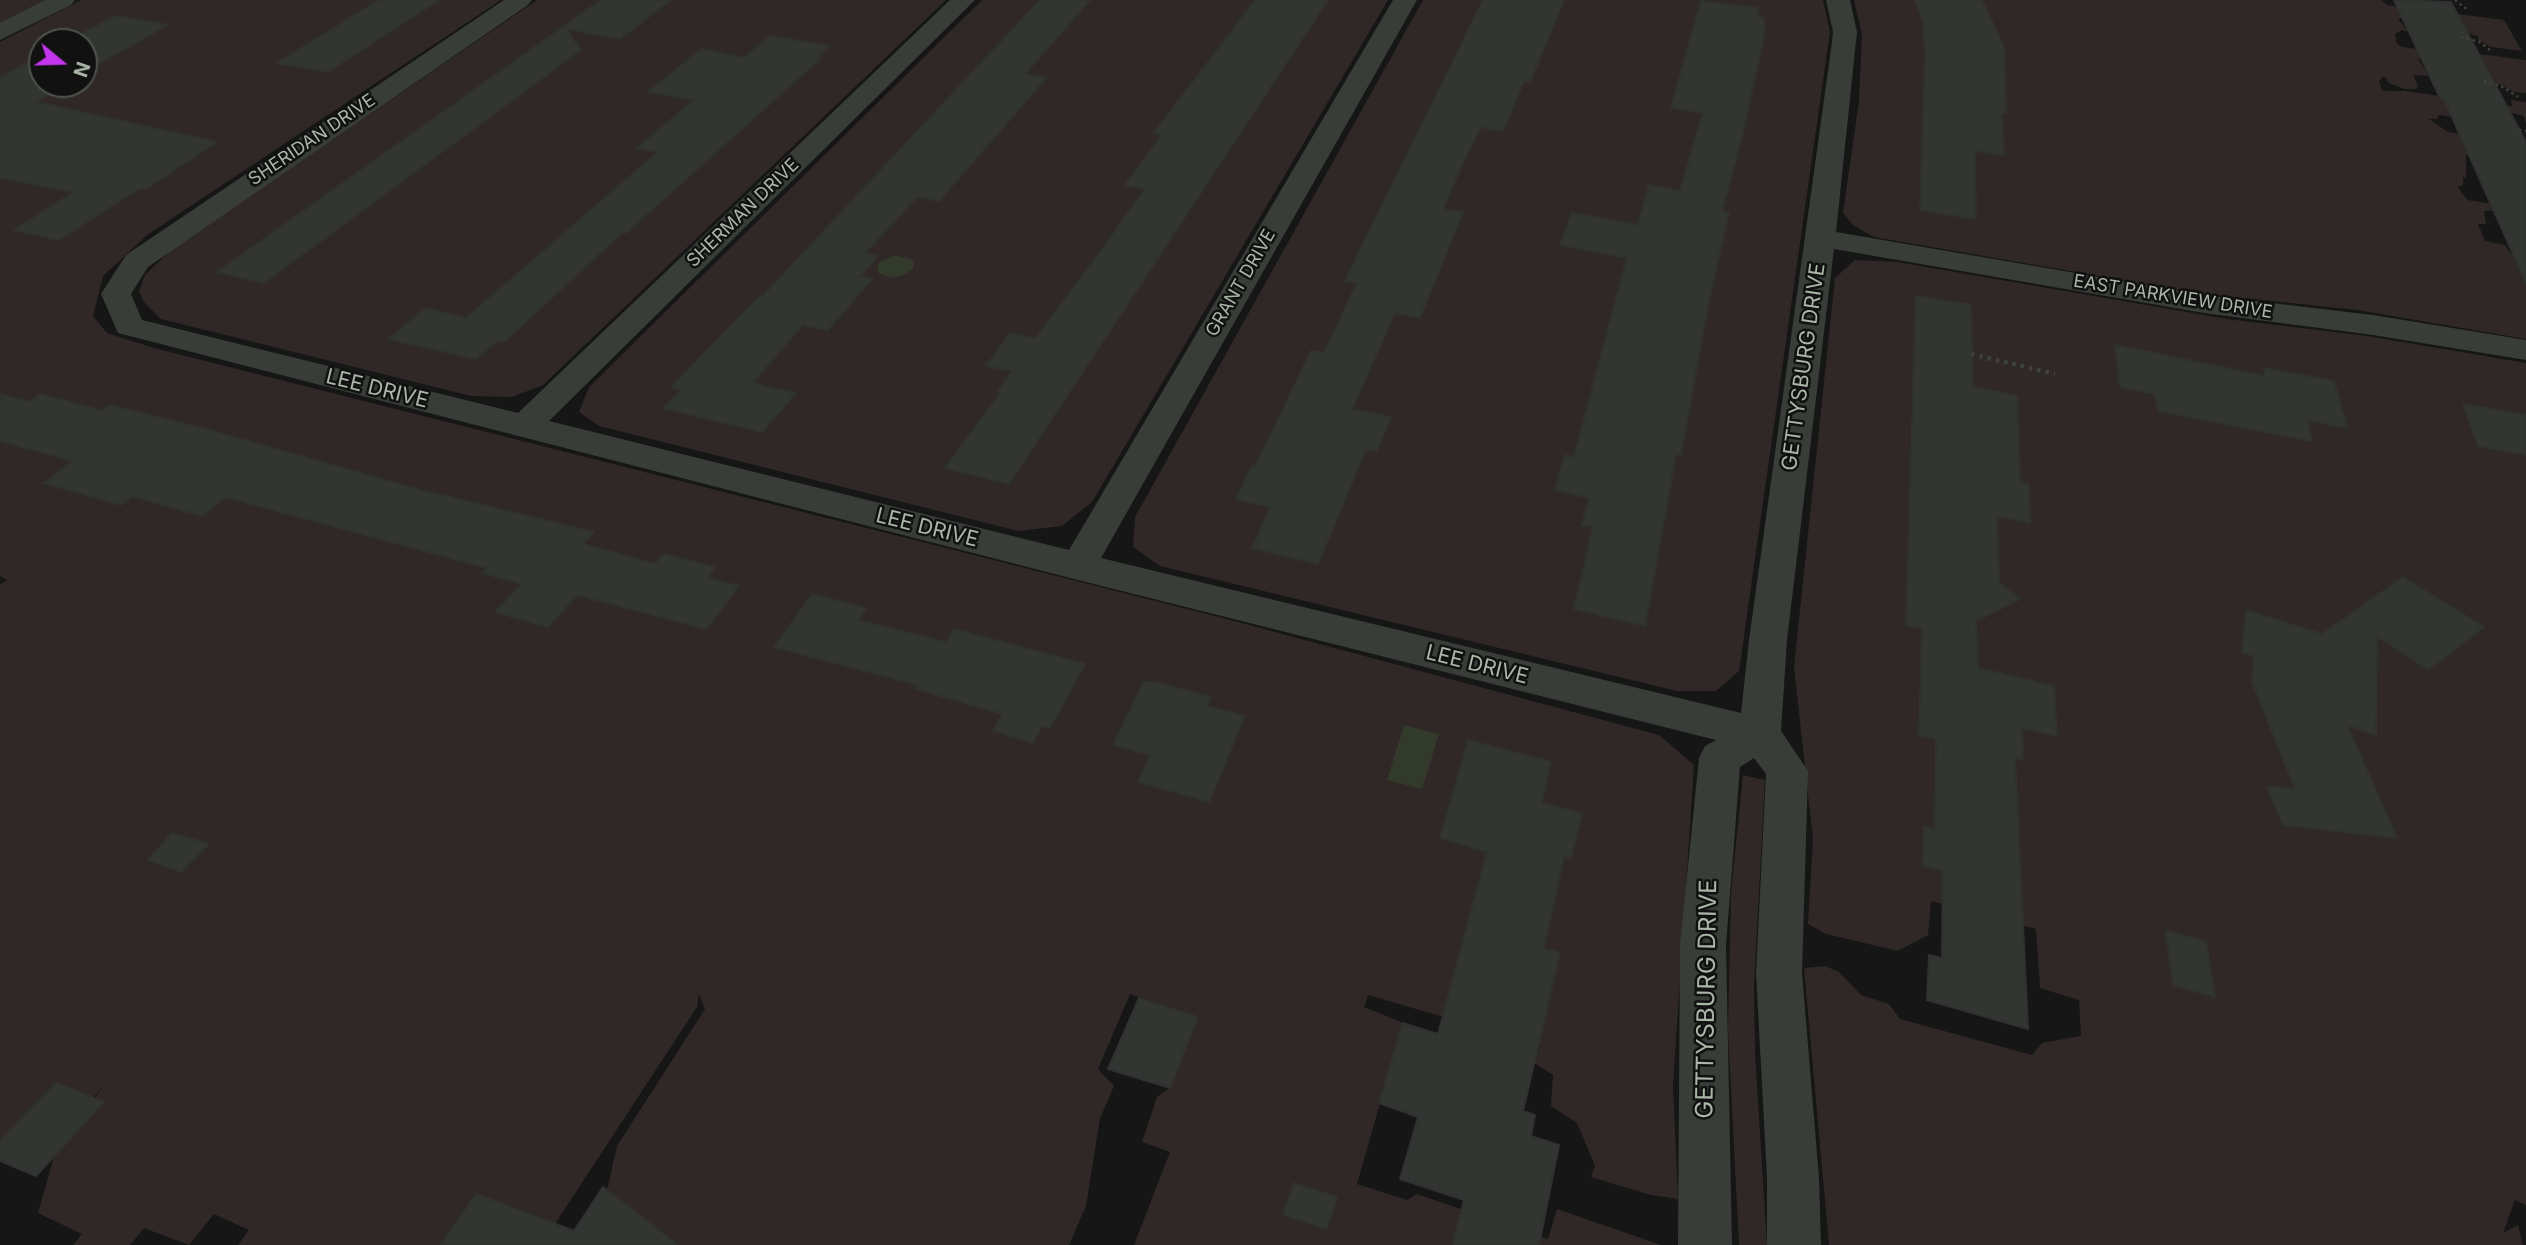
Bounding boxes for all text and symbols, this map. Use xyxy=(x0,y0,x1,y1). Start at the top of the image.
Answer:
north arrow xyxy=(28,28,98,98)
text: N xyxy=(68,59,95,80)
street label: SHERIDAN DRIVE xyxy=(245,90,379,190)
street label: SHERMAN DRIVE xyxy=(683,154,803,272)
street label: GRANT DRIVE xyxy=(1202,225,1280,341)
street label: GETTYSBURG DRIVE xyxy=(1777,262,1831,472)
street label: EAST PARKVIEW DRIVE xyxy=(2072,271,2274,323)
street label: LEE DRIVE xyxy=(323,364,431,414)
street label: LEE DRIVE xyxy=(873,503,981,553)
street label: LEE DRIVE xyxy=(1423,640,1531,690)
street label: GETTYSBURG DRIVE xyxy=(1691,879,1723,1119)

